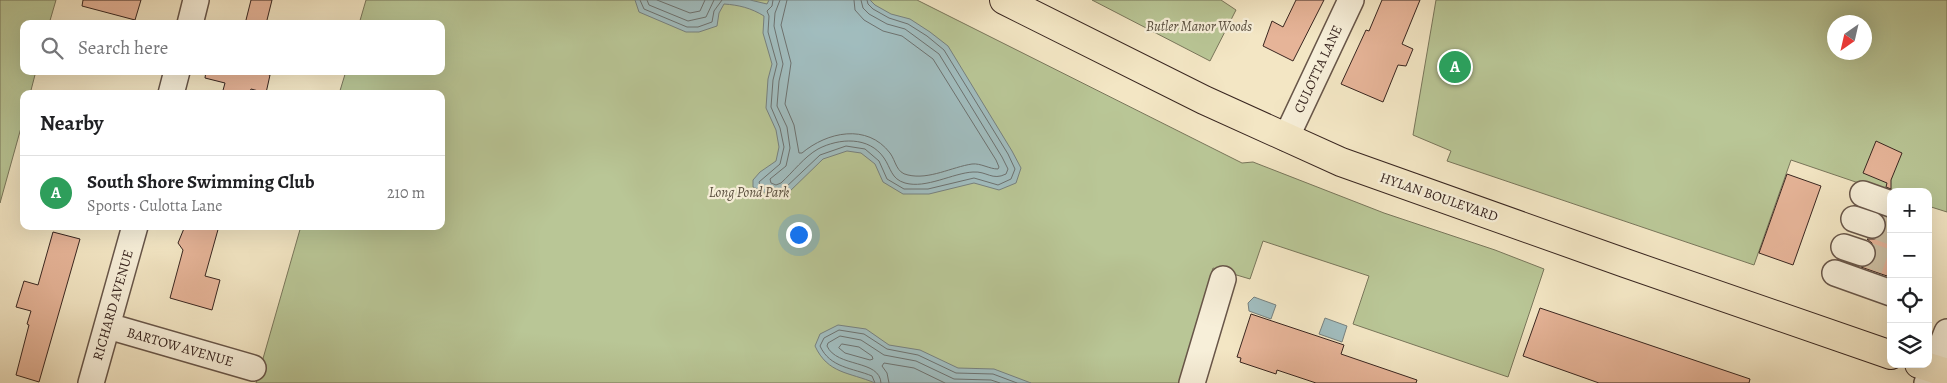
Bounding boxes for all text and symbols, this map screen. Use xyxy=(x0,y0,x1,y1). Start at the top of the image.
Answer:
north arrow xyxy=(1827,15,1872,60)
park label: Butler Manor Woods xyxy=(1146,17,1252,36)
search box xyxy=(20,20,445,75)
street label: CULOTTA LANE xyxy=(1289,22,1347,116)
icon: search xyxy=(38,34,66,62)
text: Search here xyxy=(78,35,168,61)
pin: A xyxy=(1439,48,1471,86)
text: Nearby xyxy=(40,109,103,137)
street label: HYLAN BOULEVARD xyxy=(1377,168,1501,226)
text: South Shore Swimming Club xyxy=(87,169,314,195)
text: A xyxy=(51,182,61,204)
text: 210 m xyxy=(387,182,425,204)
park label: Long Pond Park xyxy=(709,183,789,202)
map controls xyxy=(1887,188,1932,368)
button: + xyxy=(1887,188,1932,233)
text: Sports · Culotta Lane xyxy=(87,195,222,217)
your location xyxy=(786,222,812,248)
button: − xyxy=(1887,233,1932,278)
street label: RICHARD AVENUE xyxy=(88,247,138,363)
button: locate xyxy=(1887,278,1932,323)
street label: BARTOW AVENUE xyxy=(125,323,235,371)
button: layers xyxy=(1887,323,1932,368)

